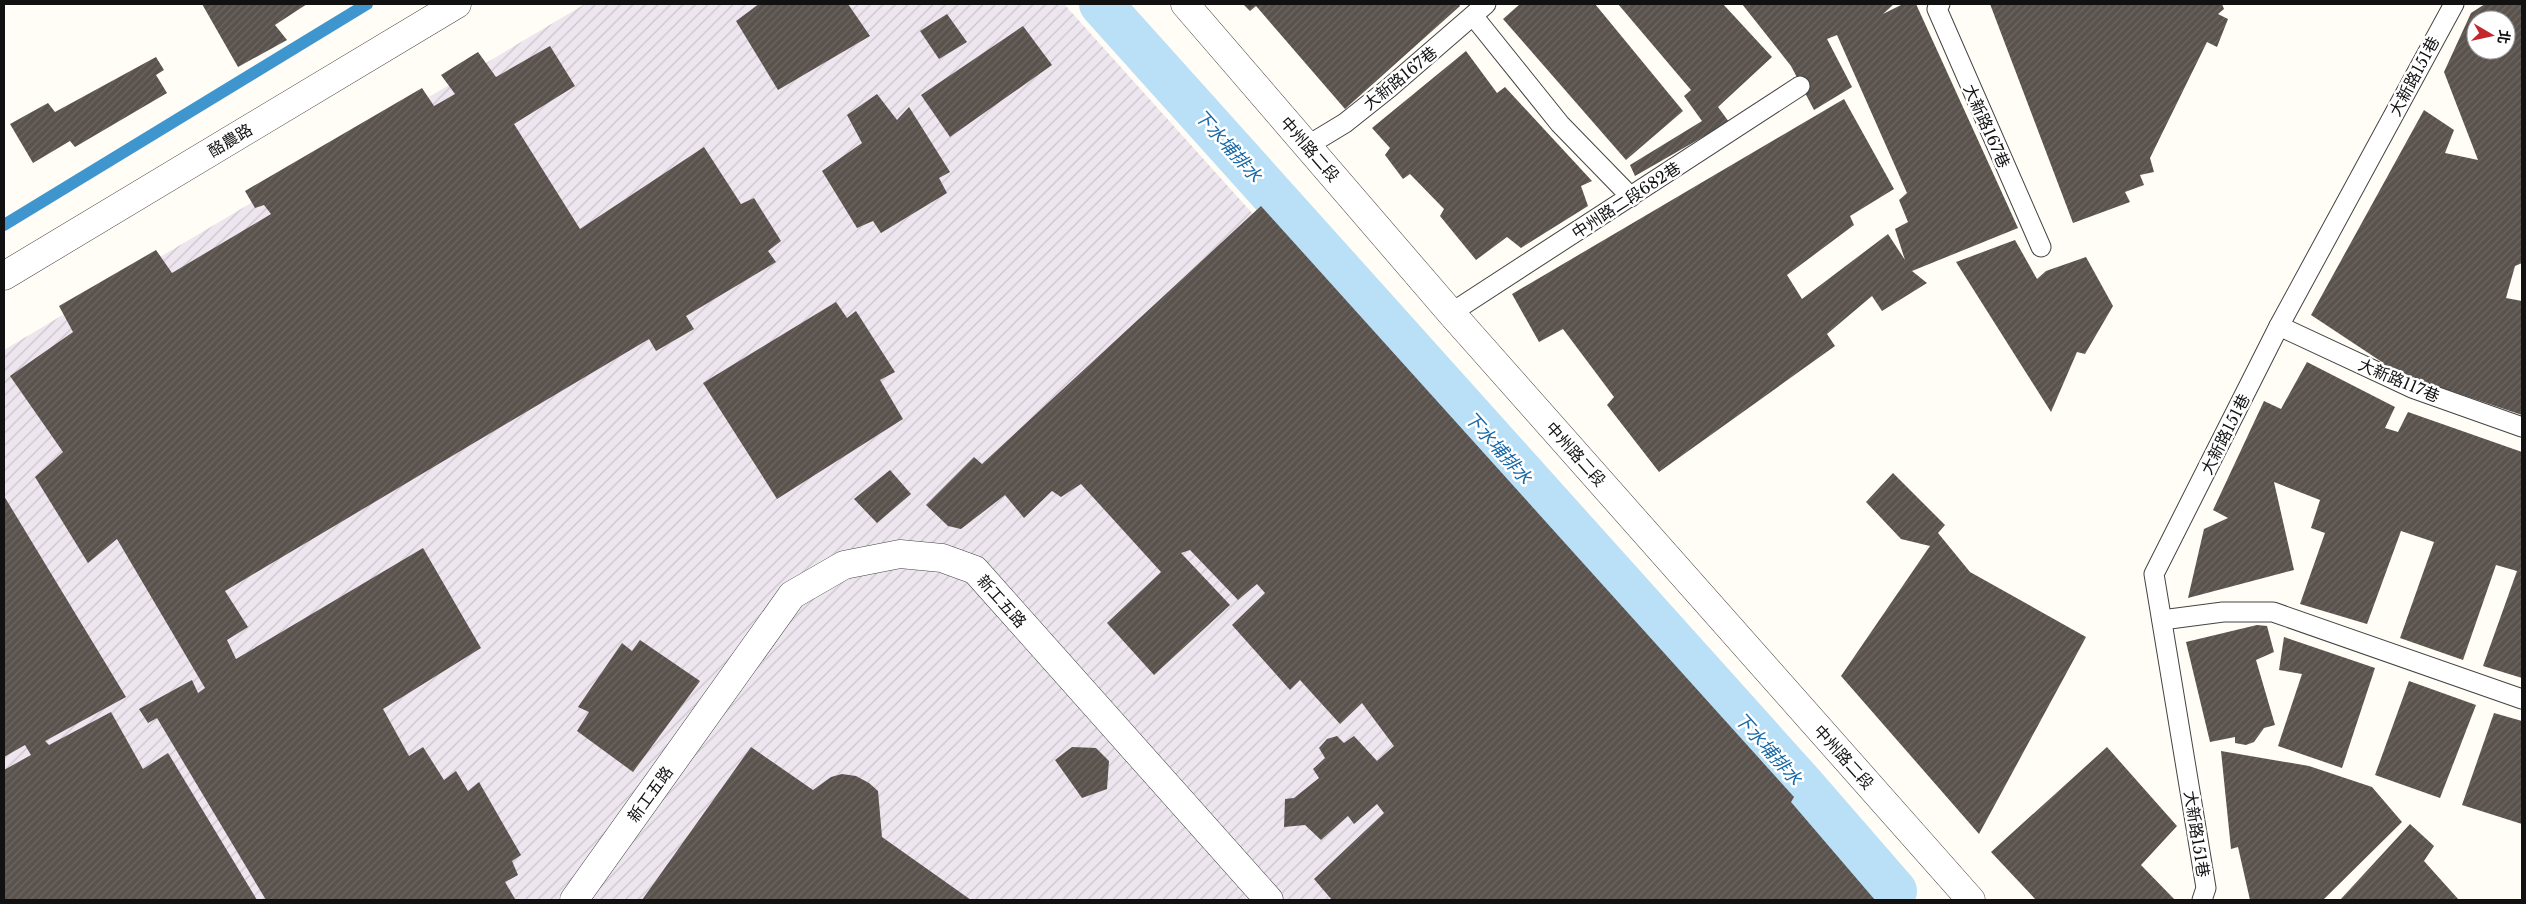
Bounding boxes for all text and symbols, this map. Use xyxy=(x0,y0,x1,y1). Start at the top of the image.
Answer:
north arrow xyxy=(2466,10,2516,60)
text: 北 xyxy=(2494,29,2514,45)
street label: 大新路151巷 xyxy=(2385,33,2443,119)
street label: 大新路167巷 xyxy=(1359,42,1441,114)
street label: 大新路167巷 xyxy=(1960,81,2014,171)
water label: 下水埔排水 xyxy=(1190,105,1267,188)
street label: 中州路二段 xyxy=(1276,112,1344,186)
street label: 酪農路 xyxy=(204,119,256,161)
street label: 中州路二段682巷 xyxy=(1568,157,1684,243)
street label: 大新路117巷 xyxy=(2355,354,2443,406)
street label: 大新路151巷 xyxy=(2196,391,2254,477)
water label: 下水埔排水 xyxy=(1460,407,1537,490)
street label: 中州路二段 xyxy=(1542,418,1610,490)
street label: 新工五路 xyxy=(973,571,1031,631)
water label: 下水埔排水 xyxy=(1730,708,1807,791)
street label: 中州路二段 xyxy=(1810,721,1878,793)
street label: 新工五路 xyxy=(623,762,677,826)
street label: 大新路151巷 xyxy=(2180,789,2214,879)

